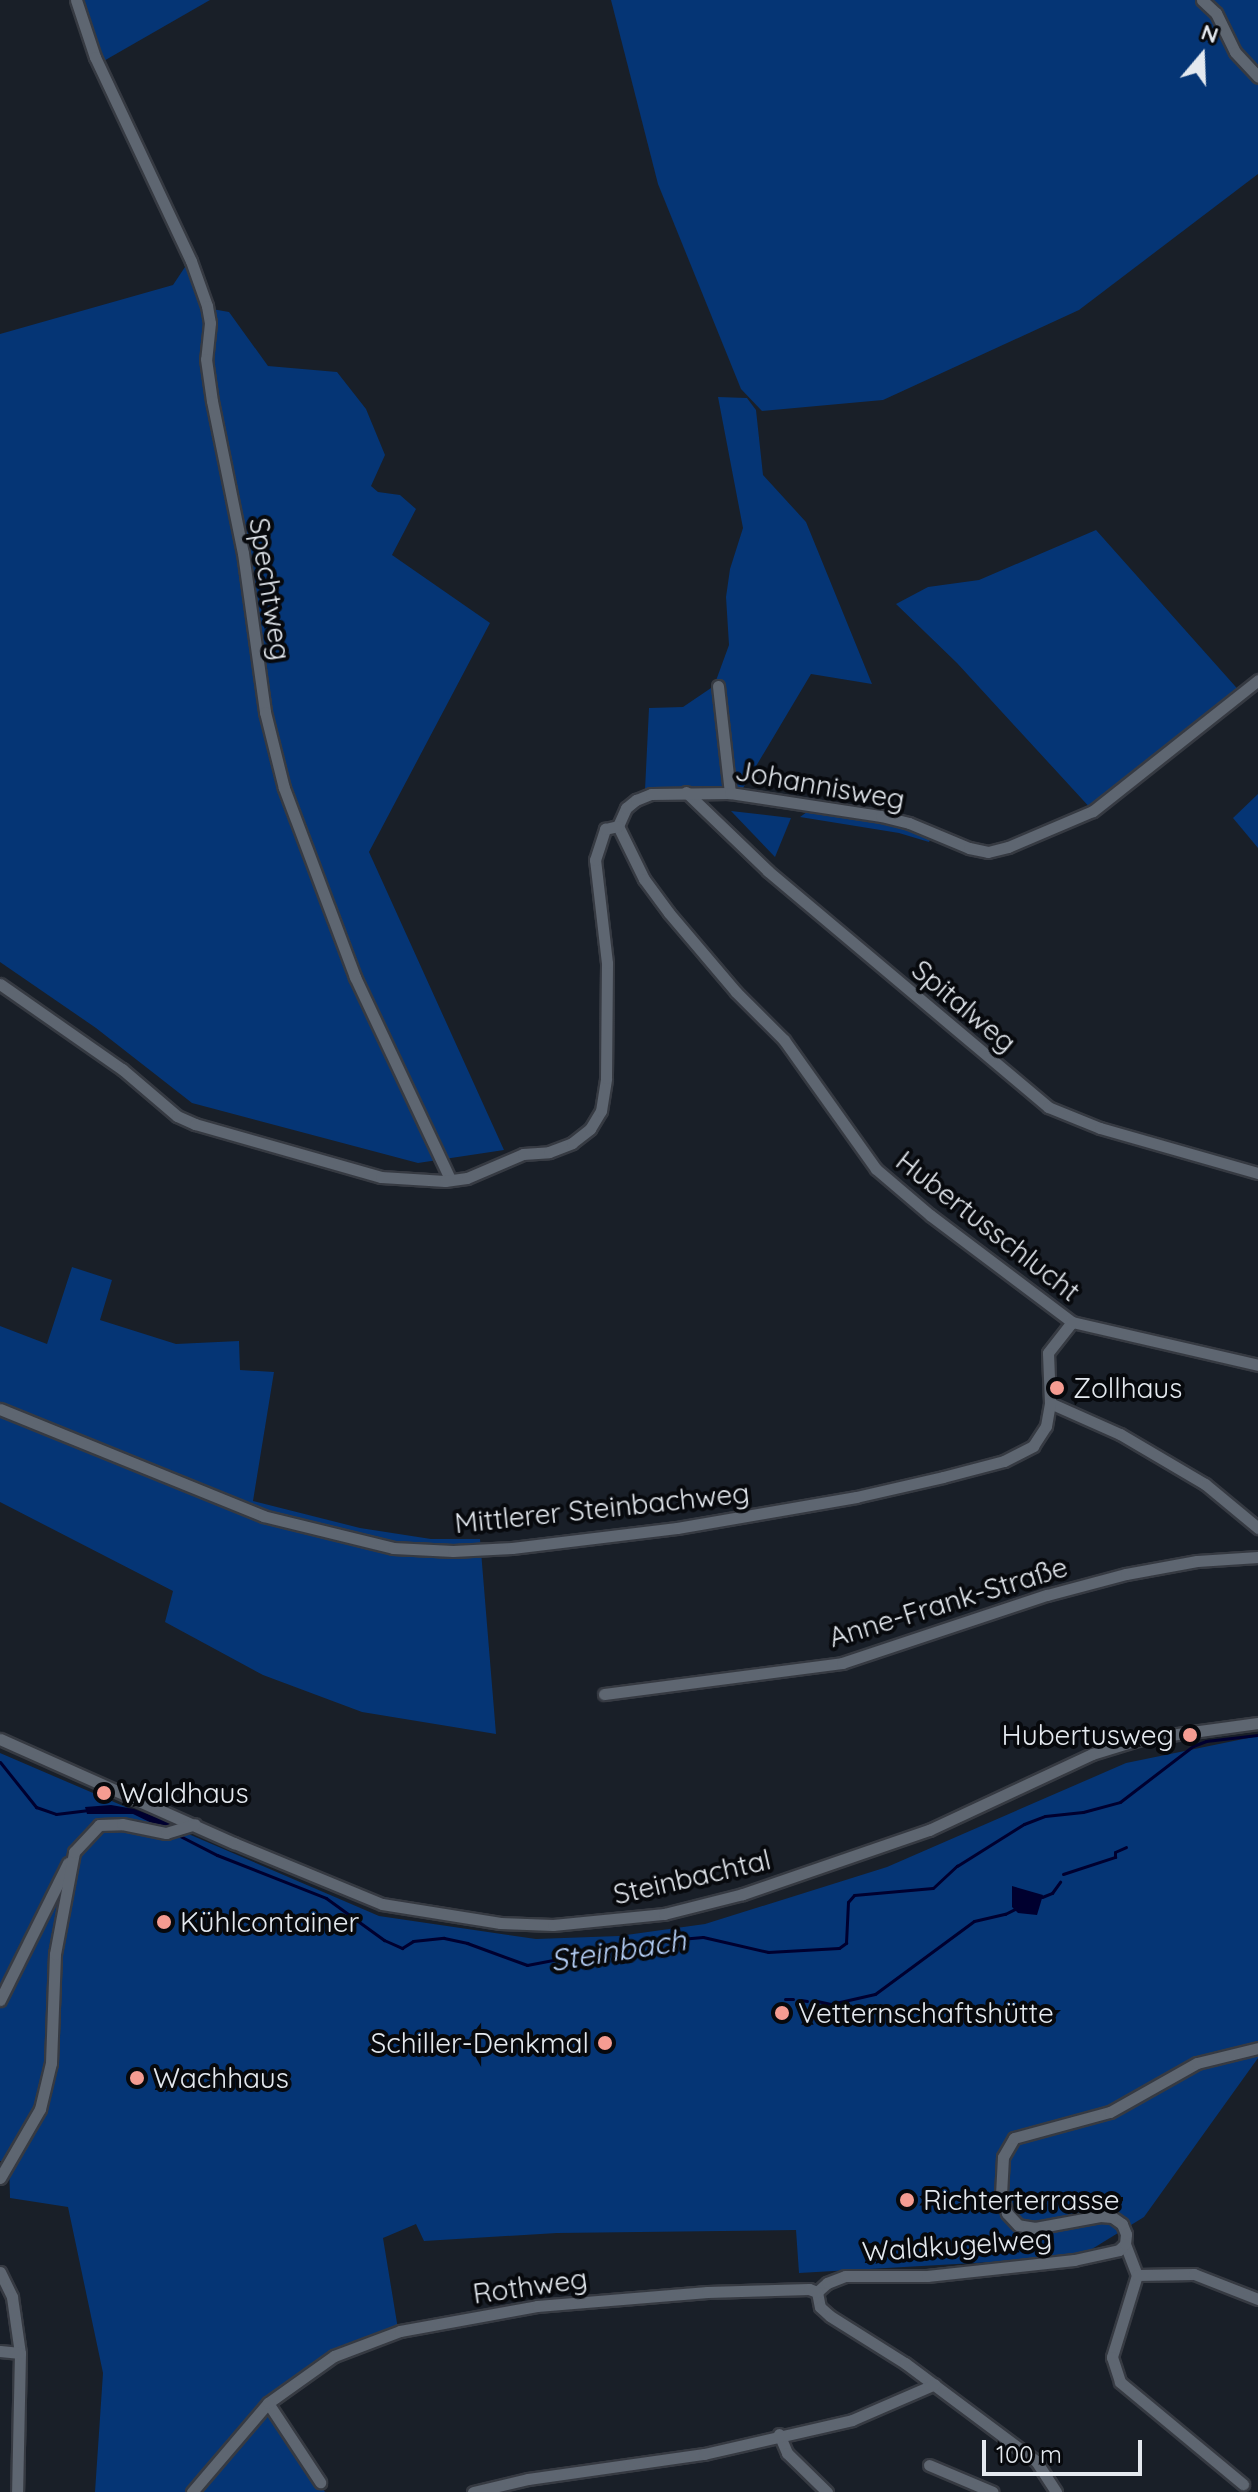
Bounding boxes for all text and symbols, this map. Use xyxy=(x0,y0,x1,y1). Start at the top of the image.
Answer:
north arrow xyxy=(1162,16,1242,96)
text: N xyxy=(1198,17,1222,49)
street label: Spechtweg xyxy=(242,515,298,663)
street label: Johannisweg xyxy=(733,754,907,816)
street label: Spitalweg xyxy=(905,953,1023,1059)
street label: Hubertusschlucht xyxy=(889,1144,1087,1308)
place label: Zollhaus xyxy=(1073,1371,1182,1405)
marker: Zollhaus xyxy=(1048,1379,1066,1397)
street label: Mittlerer Steinbachweg xyxy=(453,1476,751,1540)
street label: Anne-Frank-Straße xyxy=(825,1550,1071,1654)
place label: Hubertusweg xyxy=(1002,1718,1174,1752)
marker: Hubertusweg xyxy=(1181,1726,1199,1744)
place label: Waldhaus xyxy=(120,1776,249,1810)
marker: Waldhaus xyxy=(95,1784,113,1802)
street label: Steinbachtal xyxy=(610,1843,774,1911)
place label: Kühlcontainer xyxy=(180,1905,359,1939)
marker: Kühlcontainer xyxy=(155,1913,173,1931)
water label: Steinbach xyxy=(548,1922,688,1978)
place label: Vetternschaftshütte xyxy=(798,1996,1054,2030)
marker: Vetternschaftshütte xyxy=(773,2004,791,2022)
place label: Schiller-Denkmal xyxy=(370,2026,589,2060)
marker: Schiller-Denkmal xyxy=(596,2034,614,2052)
place label: Wachhaus xyxy=(153,2061,289,2095)
marker: Wachhaus xyxy=(128,2069,146,2087)
place label: Richterterrasse xyxy=(923,2183,1120,2217)
marker: Richterterrasse xyxy=(898,2191,916,2209)
street label: Waldkugelweg xyxy=(861,2222,1053,2268)
street label: Rothweg xyxy=(471,2261,589,2311)
scale bar xyxy=(986,2424,1146,2474)
text: 100 m xyxy=(996,2439,1062,2469)

